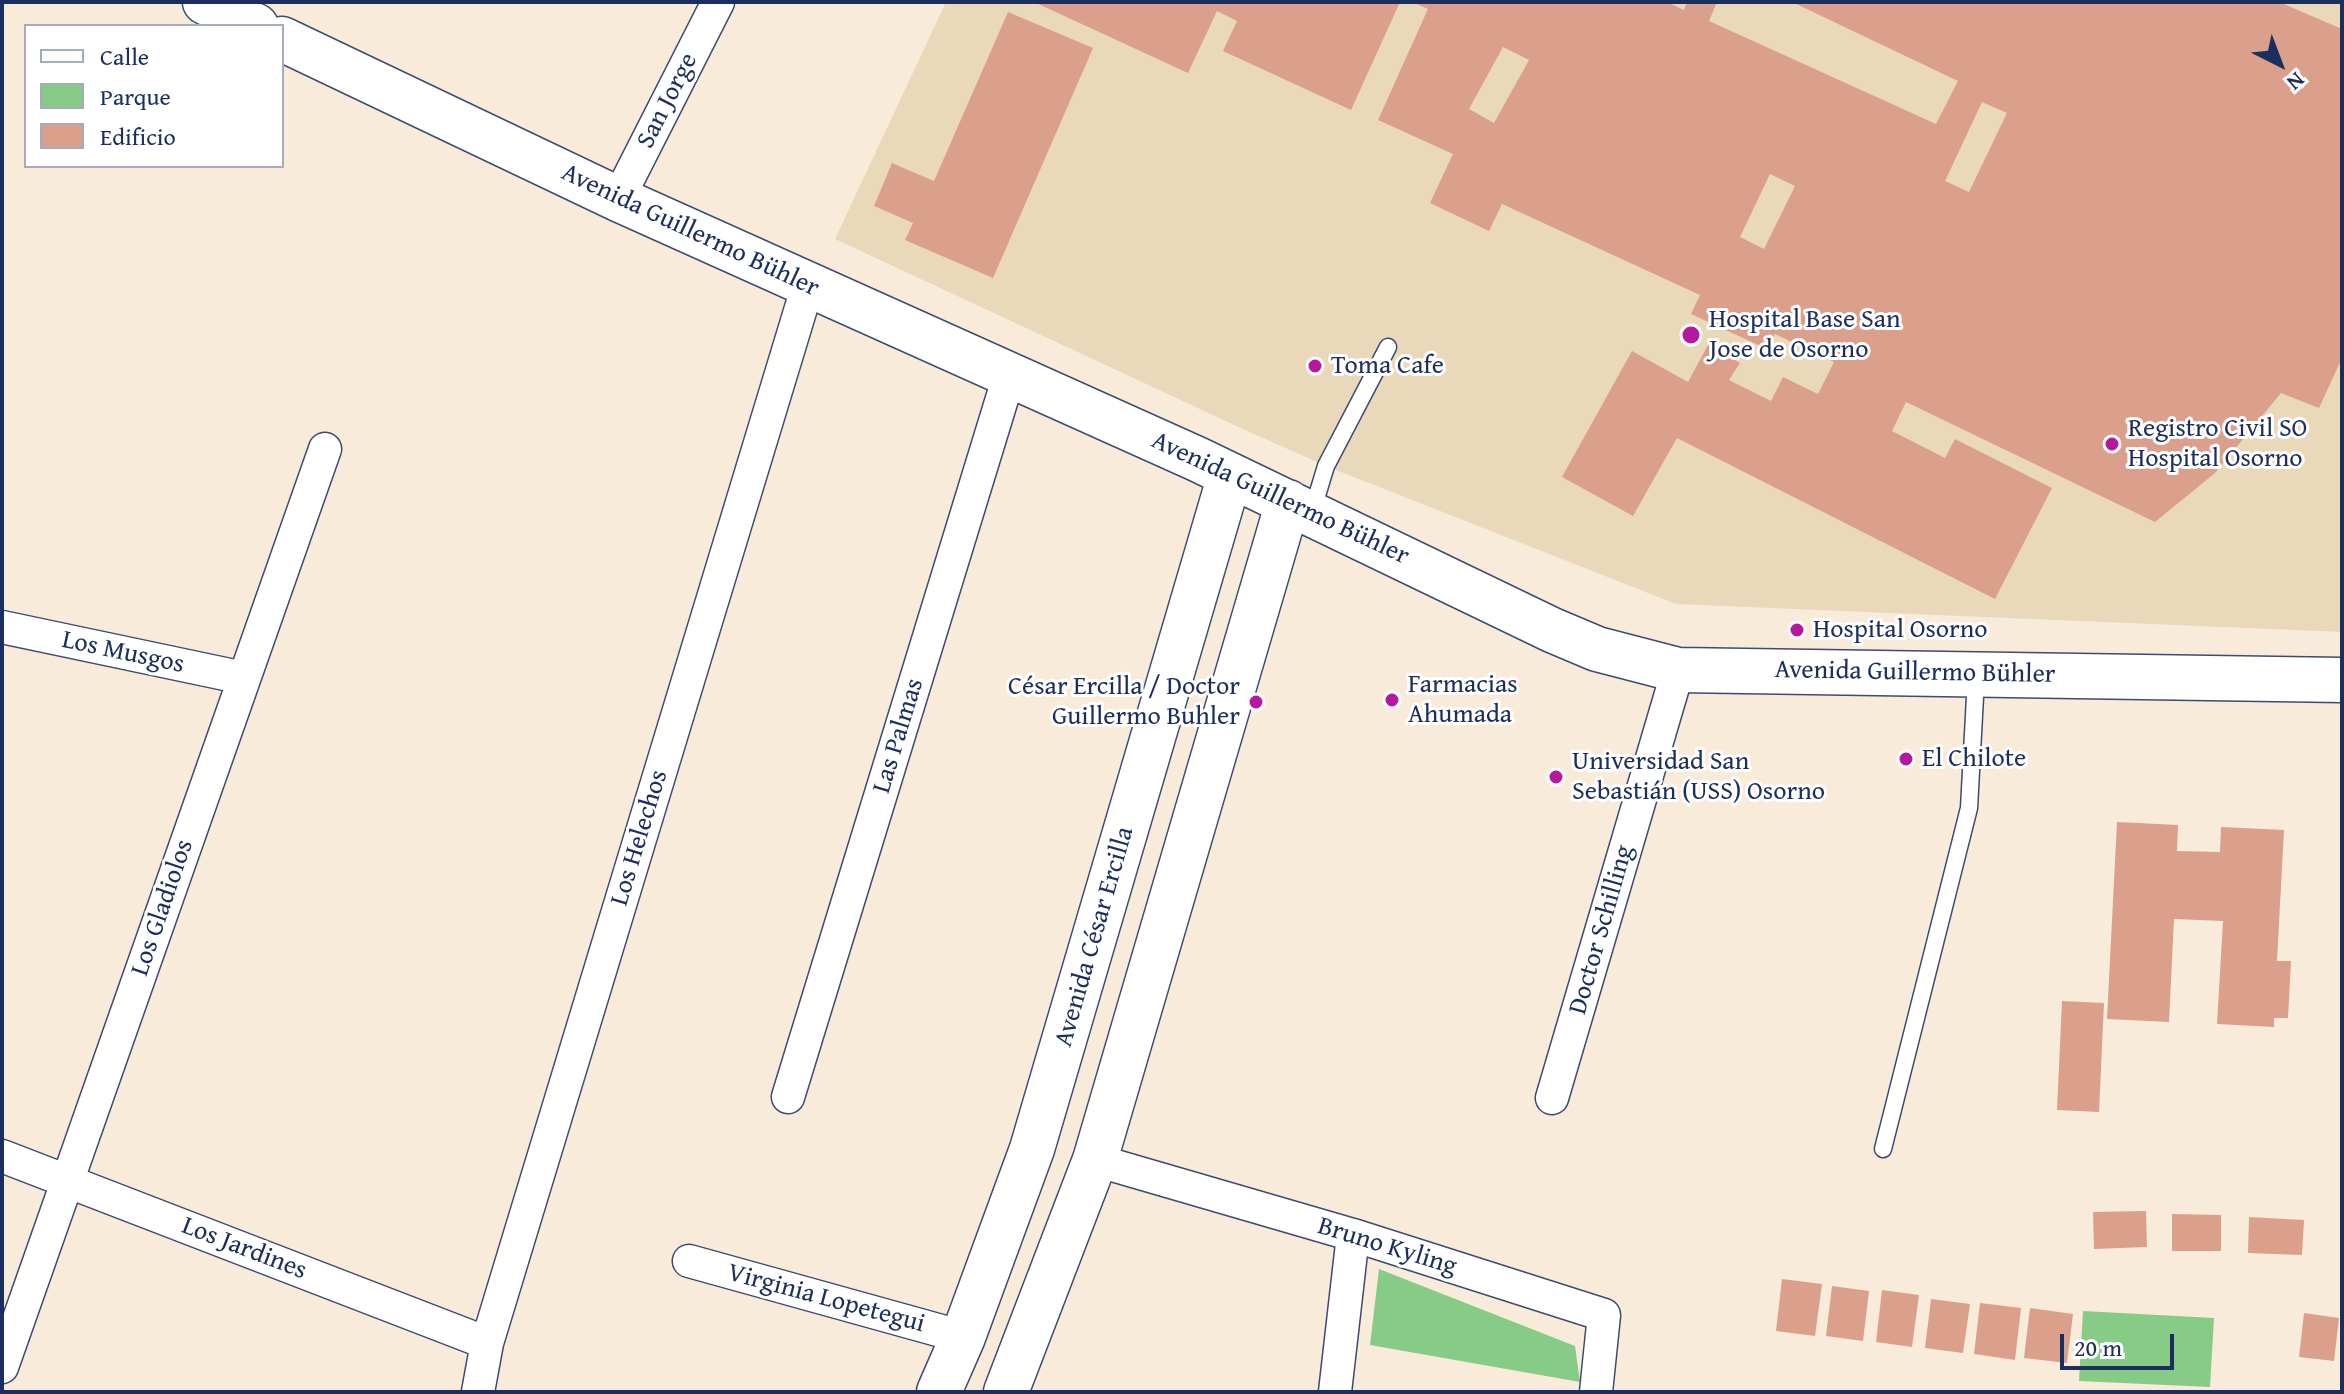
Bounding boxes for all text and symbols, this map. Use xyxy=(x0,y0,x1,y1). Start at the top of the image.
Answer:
legend xyxy=(24,24,284,168)
north arrow xyxy=(2240,24,2320,104)
text: Calle xyxy=(100,39,149,74)
street label: San Jorge xyxy=(631,48,705,154)
text: N xyxy=(2280,65,2312,99)
text: Parque xyxy=(100,79,171,114)
text: Edificio xyxy=(100,119,176,154)
street label: Avenida Guillermo Bühler xyxy=(556,158,824,304)
place label: Hospital Base San Jose de Osorno xyxy=(1709,304,1901,366)
marker: Hospital Base San Jose de Osorno xyxy=(1680,324,1702,346)
place label: Toma Cafe xyxy=(1331,350,1444,382)
marker: Toma Cafe xyxy=(1306,357,1324,375)
place label: Registro Civil SO Hospital Osorno xyxy=(2128,413,2307,474)
street label: Avenida Guillermo Bühler xyxy=(1146,426,1414,572)
marker: Registro Civil SO Hospital Osorno xyxy=(2103,435,2121,453)
place label: Hospital Osorno xyxy=(1813,614,1988,646)
marker: Hospital Osorno xyxy=(1788,621,1806,639)
street label: Los Musgos xyxy=(59,625,187,681)
street label: Avenida Guillermo Bühler xyxy=(1774,655,2056,691)
place label: Farmacias Ahumada xyxy=(1408,669,1518,730)
place label: César Ercilla / Doctor Guillermo Buhler xyxy=(1008,671,1240,732)
street label: Las Palmas xyxy=(867,675,931,797)
marker: Farmacias Ahumada xyxy=(1383,691,1401,709)
marker: César Ercilla / Doctor Guillermo Buhler xyxy=(1247,693,1265,711)
place label: El Chilote xyxy=(1922,743,2026,775)
place label: Universidad San Sebastián (USS) Osorno xyxy=(1572,746,1825,808)
marker: El Chilote xyxy=(1897,750,1915,768)
street label: Los Helechos xyxy=(605,766,675,910)
marker: Universidad San Sebastián (USS) Osorno xyxy=(1547,768,1565,786)
street label: Avenida César Ercilla xyxy=(1049,823,1141,1051)
street label: Los Gladiolos xyxy=(125,836,201,980)
street label: Doctor Schilling xyxy=(1563,842,1641,1018)
street label: Los Jardines xyxy=(177,1211,311,1287)
street label: Bruno Kyling xyxy=(1314,1211,1460,1283)
street label: Virginia Lopetegui xyxy=(724,1258,928,1340)
scale bar xyxy=(2064,1318,2178,1368)
text: 20 m xyxy=(2074,1330,2122,1365)

